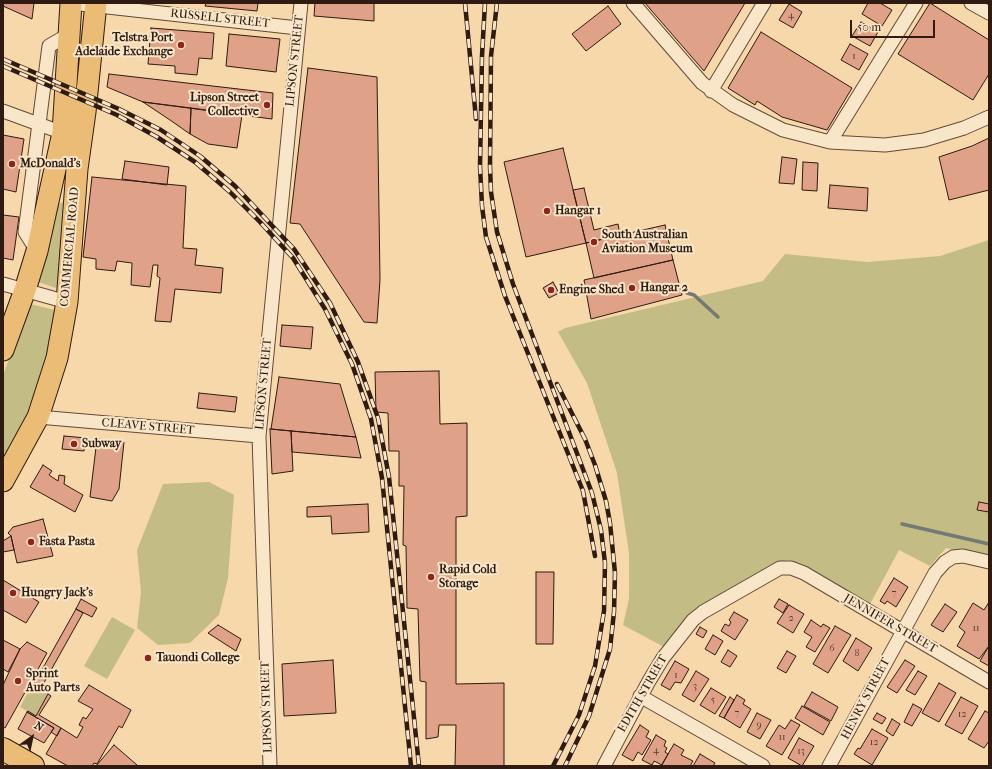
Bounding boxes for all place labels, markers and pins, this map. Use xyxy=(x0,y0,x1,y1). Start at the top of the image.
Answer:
place label: Telstra Port Adelaide Exchange xyxy=(75,31,173,59)
marker: Telstra Port Adelaide Exchange xyxy=(176,40,186,50)
place label: Lipson Street Collective xyxy=(190,91,259,119)
marker: Lipson Street Collective xyxy=(262,100,272,110)
place label: McDonald's xyxy=(20,157,80,171)
marker: McDonald's xyxy=(7,159,17,169)
place label: Hangar 1 xyxy=(555,204,601,218)
marker: Hangar 1 xyxy=(542,206,552,216)
place label: South Australian Aviation Museum xyxy=(602,228,693,256)
marker: South Australian Aviation Museum xyxy=(589,237,599,247)
place label: Hangar 2 xyxy=(640,281,688,295)
place label: Engine Shed xyxy=(559,283,624,297)
marker: Hangar 2 xyxy=(627,283,637,293)
marker: Engine Shed xyxy=(546,285,556,295)
place label: Subway xyxy=(82,437,121,451)
marker: Subway xyxy=(69,439,79,449)
place label: Fasta Pasta xyxy=(39,535,95,549)
marker: Fasta Pasta xyxy=(26,537,36,547)
place label: Rapid Cold Storage xyxy=(439,563,496,591)
marker: Rapid Cold Storage xyxy=(426,572,436,582)
place label: Hungry Jack's xyxy=(21,586,93,600)
marker: Hungry Jack's xyxy=(8,588,18,598)
place label: Tauondi College xyxy=(156,651,240,665)
marker: Tauondi College xyxy=(143,653,153,663)
place label: Sprint Auto Parts xyxy=(26,667,80,695)
marker: Sprint Auto Parts xyxy=(13,676,23,686)

